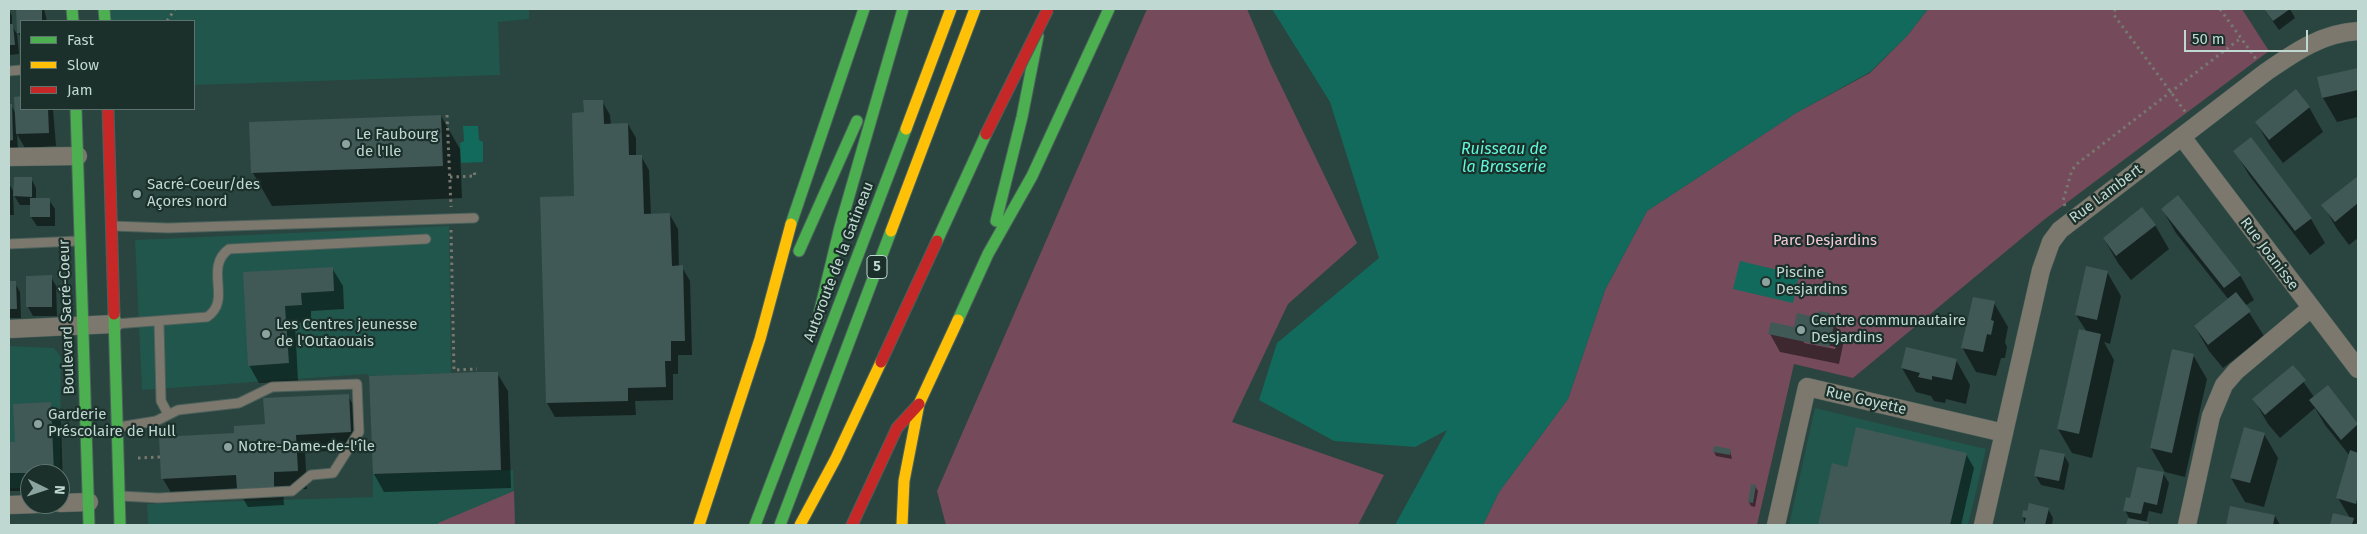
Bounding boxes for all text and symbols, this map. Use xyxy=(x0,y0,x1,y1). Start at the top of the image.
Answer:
legend xyxy=(20,20,195,110)
scale bar xyxy=(2187,20,2311,52)
text: 50 m xyxy=(2192,30,2225,48)
text: Fast xyxy=(67,31,94,49)
text: Slow xyxy=(67,56,99,74)
text: Jam xyxy=(67,81,93,99)
place label: Le Faubourg de l'Ile xyxy=(356,126,438,161)
marker: Le Faubourg de l'Ile xyxy=(340,138,352,150)
water label: Ruisseau de la Brasserie xyxy=(1461,140,1547,178)
street label: Rue Lambert xyxy=(2066,161,2146,227)
place label: Sacré-Coeur/des Açores nord xyxy=(147,176,260,211)
street label: Autoroute de la Gatineau xyxy=(800,179,878,345)
marker: Sacré-Coeur/des Açores nord xyxy=(131,188,143,200)
street label: Rue Joanisse xyxy=(2236,214,2302,294)
park label: Parc Desjardins xyxy=(1773,232,1877,250)
street label: Boulevard Sacré-Coeur xyxy=(55,239,79,395)
road number: 5 xyxy=(867,256,887,278)
place label: Piscine Desjardins xyxy=(1776,264,1848,299)
marker: Piscine Desjardins xyxy=(1760,276,1772,288)
place label: Centre communautaire Desjardins xyxy=(1811,312,1966,347)
place label: Les Centres jeunesse de l'Outaouais xyxy=(276,316,417,351)
marker: Centre communautaire Desjardins xyxy=(1795,324,1807,336)
marker: Les Centres jeunesse de l'Outaouais xyxy=(260,328,272,340)
street label: Rue Goyette xyxy=(1824,383,1908,419)
place label: Garderie Préscolaire de Hull xyxy=(48,406,176,441)
marker: Garderie Préscolaire de Hull xyxy=(32,418,44,430)
place label: Notre-Dame-de-l'île xyxy=(238,438,375,456)
marker: Notre-Dame-de-l'île xyxy=(222,441,234,453)
north arrow xyxy=(20,464,70,514)
text: N xyxy=(51,485,68,495)

